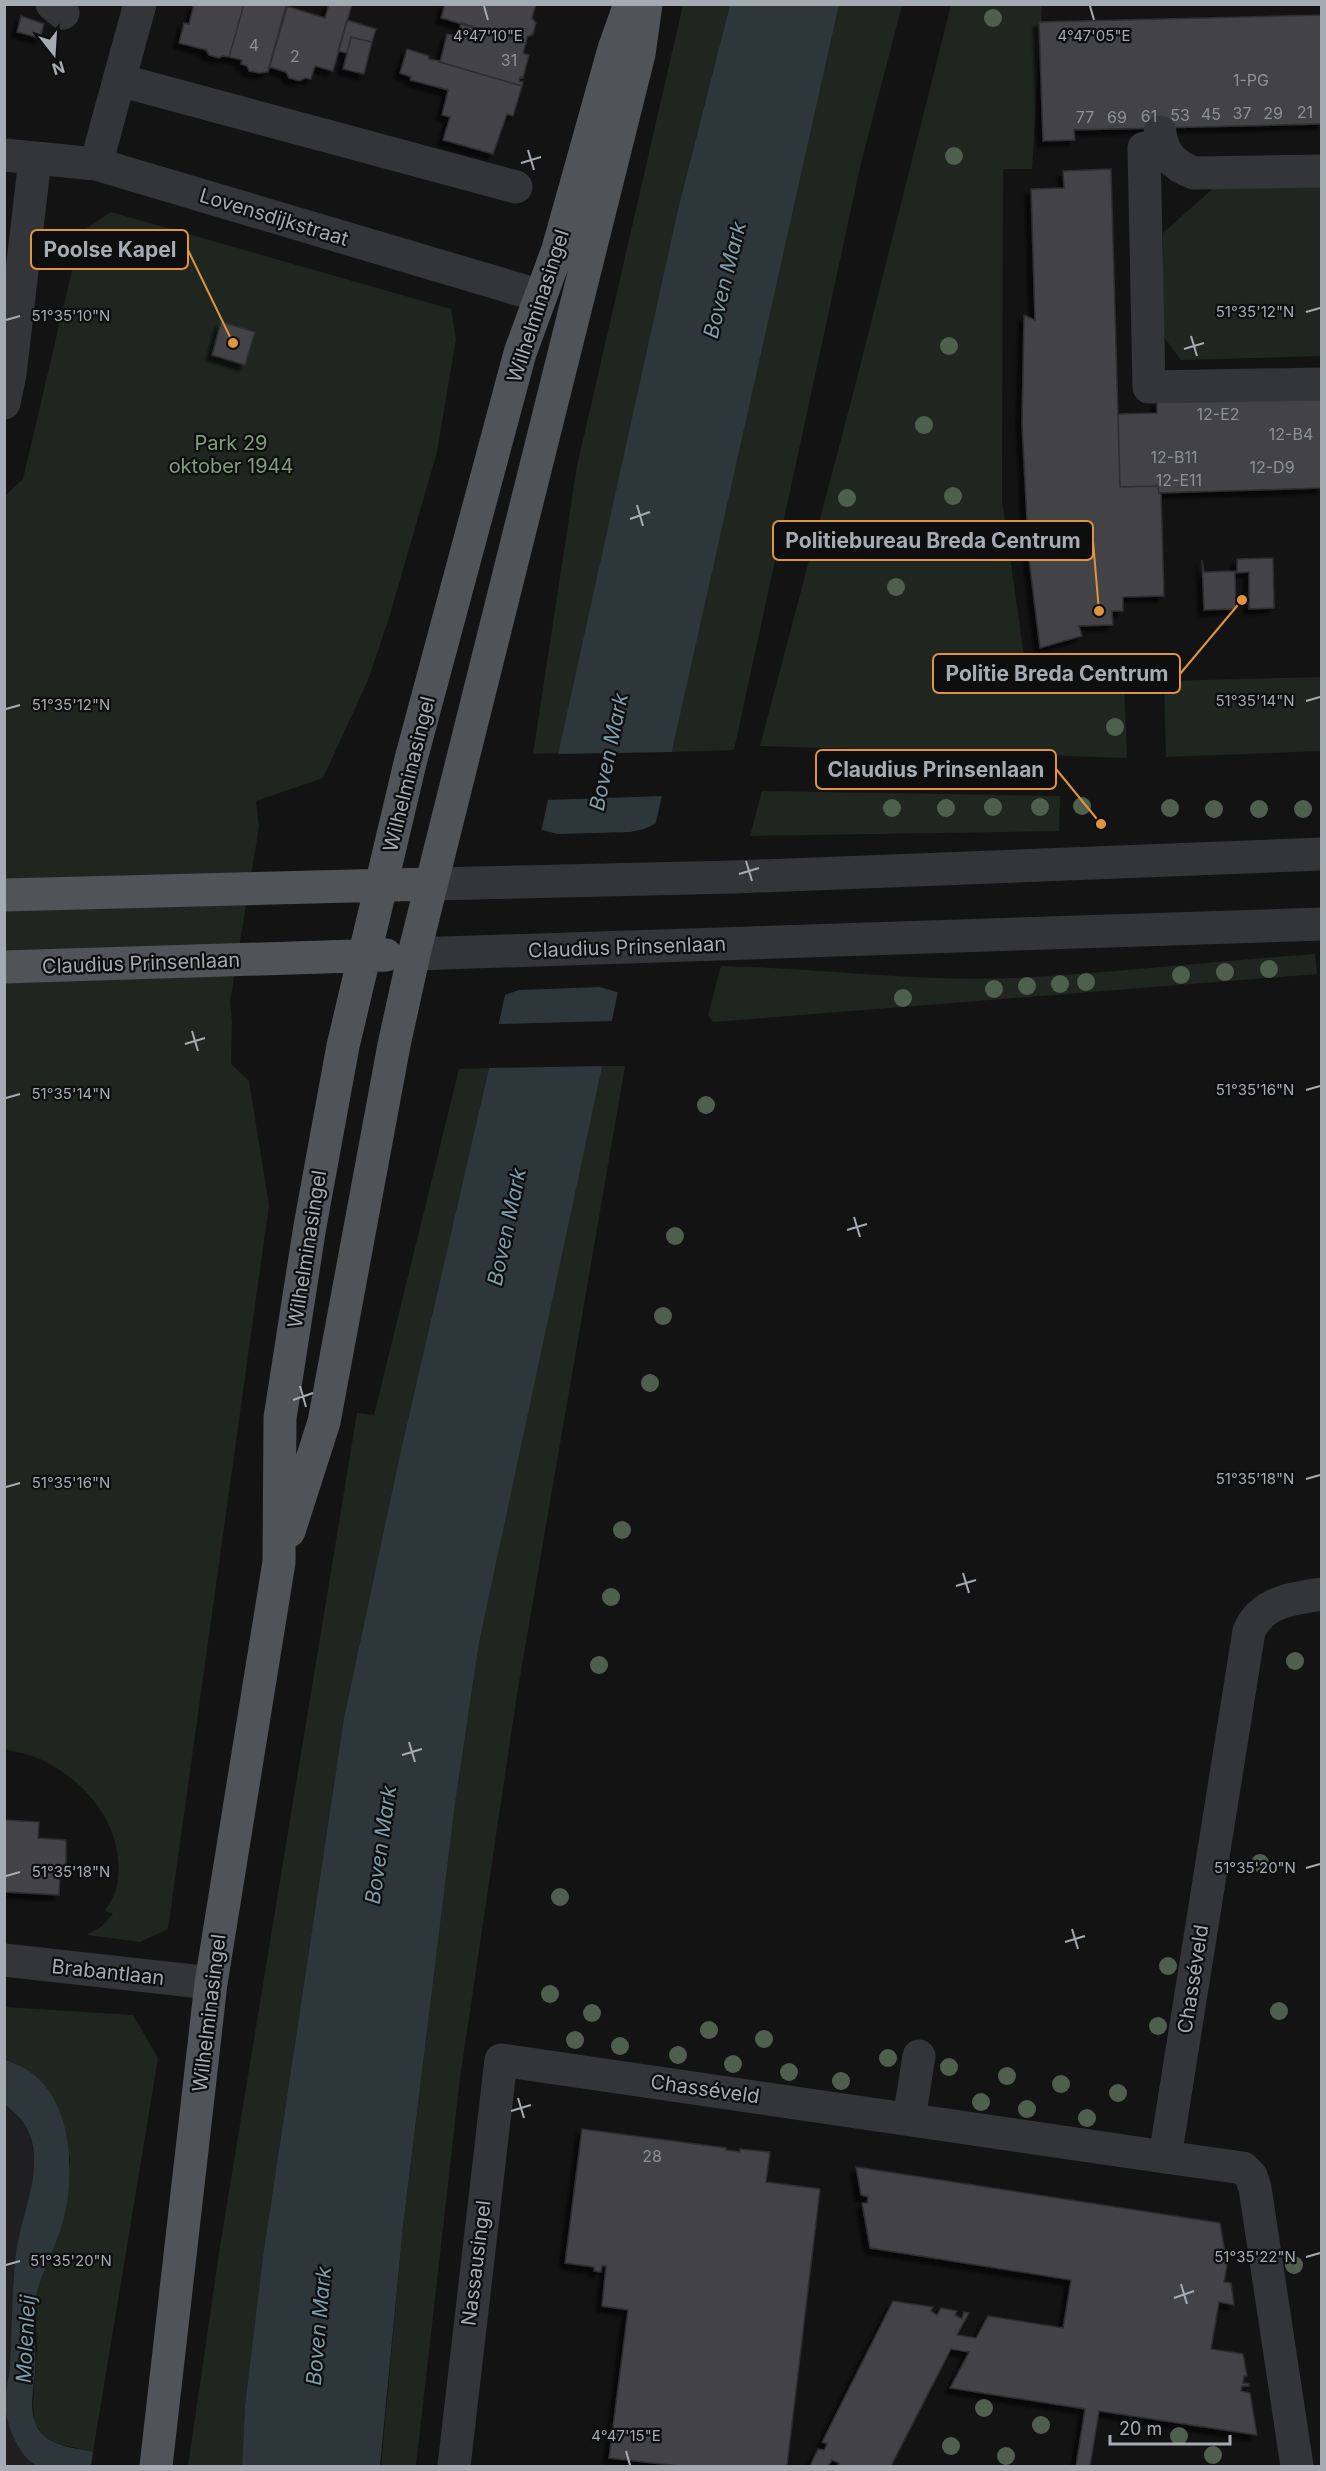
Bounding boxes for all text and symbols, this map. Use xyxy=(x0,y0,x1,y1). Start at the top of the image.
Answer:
north arrow xyxy=(24,24,84,84)
text: 4°47'10"E xyxy=(453,26,523,45)
text: 4°47'05"E xyxy=(1058,26,1130,45)
house number: 4 xyxy=(249,35,259,55)
house number: 2 xyxy=(290,46,300,66)
house number: 31 xyxy=(501,50,517,70)
text: N xyxy=(50,57,67,80)
house number: 1-PG xyxy=(1233,70,1269,90)
house number: 21 xyxy=(1297,102,1313,122)
house number: 37 xyxy=(1233,103,1251,123)
house number: 29 xyxy=(1263,103,1283,123)
house number: 45 xyxy=(1201,104,1221,124)
house number: 53 xyxy=(1170,105,1190,125)
house number: 61 xyxy=(1141,106,1157,126)
house number: 77 xyxy=(1076,107,1094,127)
house number: 69 xyxy=(1107,107,1127,127)
street label: Lovensdijkstraat xyxy=(197,183,352,251)
water label: Boven Mark xyxy=(698,218,751,341)
street label: Wilhelminasingel xyxy=(502,227,574,385)
callout: Poolse Kapel xyxy=(31,230,188,269)
text: Poolse Kapel xyxy=(44,237,176,262)
text: 51°35'12"N xyxy=(1216,302,1294,321)
text: 51°35'10"N xyxy=(32,306,110,325)
house number: 12-E2 xyxy=(1197,404,1240,424)
house number: 12-B4 xyxy=(1269,424,1313,444)
park label: Park 29 oktober 1944 xyxy=(169,431,293,478)
house number: 12-B11 xyxy=(1150,447,1198,467)
house number: 12-D9 xyxy=(1249,457,1295,477)
house number: 12-E11 xyxy=(1156,470,1202,490)
callout: Politiebureau Breda Centrum xyxy=(773,521,1093,560)
text: Politiebureau Breda Centrum xyxy=(785,528,1081,553)
callout: Politie Breda Centrum xyxy=(933,654,1180,693)
text: Politie Breda Centrum xyxy=(945,661,1169,686)
water label: Boven Mark xyxy=(584,690,633,813)
text: 51°35'14"N xyxy=(1215,691,1295,710)
street label: Wilhelminasingel xyxy=(378,694,440,854)
text: 51°35'12"N xyxy=(32,695,110,714)
callout: Claudius Prinsenlaan xyxy=(816,750,1056,789)
text: Claudius Prinsenlaan xyxy=(828,757,1044,782)
street label: Claudius Prinsenlaan xyxy=(528,932,726,962)
street label: Claudius Prinsenlaan xyxy=(42,948,240,978)
text: 51°35'16"N xyxy=(1216,1080,1294,1099)
text: 51°35'14"N xyxy=(31,1084,111,1103)
water label: Boven Mark xyxy=(482,1165,531,1288)
street label: Wilhelminasingel xyxy=(283,1169,331,1329)
text: 51°35'18"N xyxy=(1216,1469,1294,1488)
text: 51°35'16"N xyxy=(32,1473,110,1492)
water label: Boven Mark xyxy=(360,1784,401,1906)
text: 51°35'20"N xyxy=(1214,1858,1296,1877)
text: 51°35'18"N xyxy=(32,1862,110,1881)
street label: Chasséveld xyxy=(1173,1923,1213,2035)
street label: Wilhelminasingel xyxy=(187,1933,231,2093)
street label: Brabantlaan xyxy=(51,1954,165,1990)
street label: Chasséveld xyxy=(649,2069,761,2109)
house number: 28 xyxy=(642,2146,662,2166)
street label: Nassausingel xyxy=(456,2199,496,2327)
text: 51°35'22"N xyxy=(1214,2247,1296,2266)
text: 51°35'20"N xyxy=(30,2251,112,2270)
water label: Boven Mark xyxy=(301,2265,336,2387)
water label: Molenleij xyxy=(11,2293,40,2384)
scale bar xyxy=(1110,2408,1230,2446)
text: 20 m xyxy=(1119,2418,1162,2439)
text: 4°47'15"E xyxy=(591,2426,661,2445)

